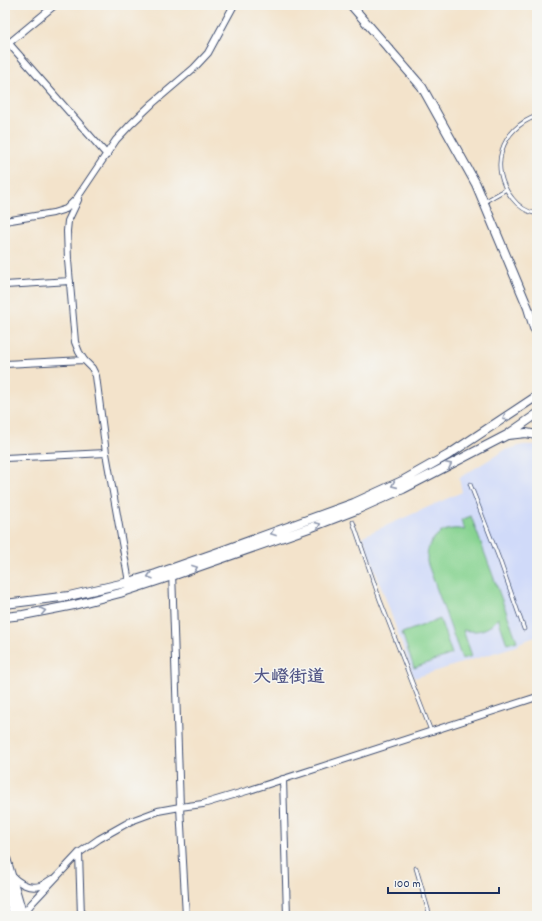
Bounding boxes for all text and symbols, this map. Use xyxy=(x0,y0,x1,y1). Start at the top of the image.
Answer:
one-way arrow xyxy=(502,413,509,420)
one-way arrow xyxy=(445,463,452,470)
one-way arrow xyxy=(390,480,398,488)
one-way arrow xyxy=(314,521,321,529)
one-way arrow xyxy=(269,528,276,536)
one-way arrow xyxy=(192,565,199,573)
one-way arrow xyxy=(147,571,154,579)
one-way arrow xyxy=(40,607,47,616)
district label: 大嶝街道 xyxy=(253,666,325,691)
scale bar xyxy=(388,869,499,895)
text: 100 m xyxy=(394,876,421,893)

